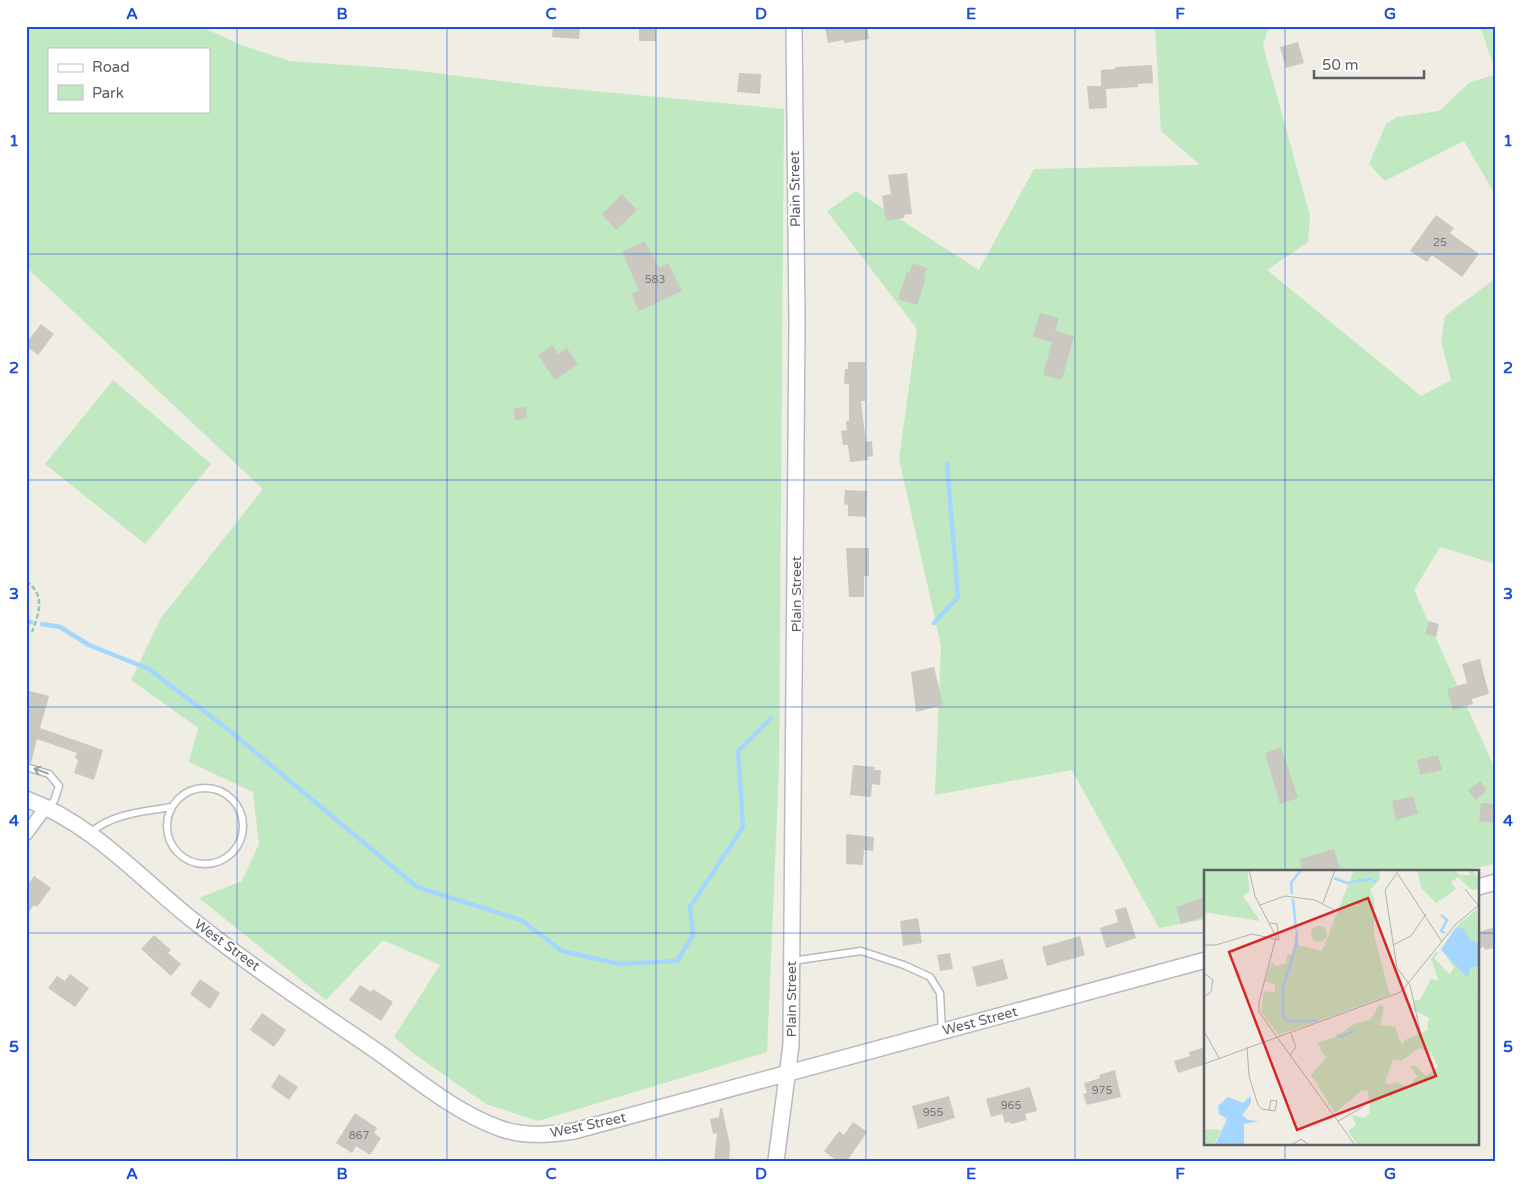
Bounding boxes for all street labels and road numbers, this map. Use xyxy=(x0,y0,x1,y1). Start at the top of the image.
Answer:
street label: Plain Street xyxy=(786,150,804,227)
street label: Plain Street xyxy=(788,555,805,632)
street label: West Street xyxy=(191,915,264,975)
street label: Plain Street xyxy=(783,960,800,1037)
street label: West Street xyxy=(941,1003,1020,1039)
street label: West Street xyxy=(549,1109,628,1141)

